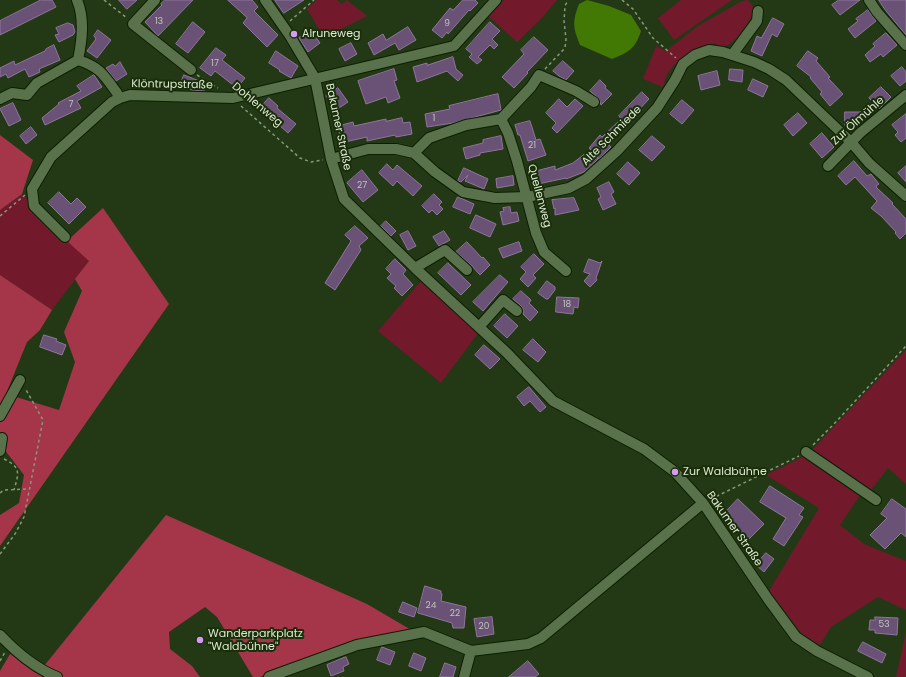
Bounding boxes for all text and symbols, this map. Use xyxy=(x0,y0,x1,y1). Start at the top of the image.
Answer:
house number: 13 xyxy=(155,17,163,27)
house number: 9 xyxy=(444,19,450,29)
place label: Alruneweg xyxy=(302,27,360,41)
marker: Alruneweg xyxy=(289,29,299,39)
house number: 17 xyxy=(211,59,219,69)
street label: Klöntrupstraße xyxy=(131,78,213,92)
street label: Dohlenweg xyxy=(229,80,285,130)
street label: Bakumer Straße xyxy=(322,82,354,172)
street label: Zur Ölmühle xyxy=(829,94,887,148)
house number: 7 xyxy=(69,100,73,110)
street label: Alte Schmiede xyxy=(579,103,645,169)
house number: 1 xyxy=(433,114,435,124)
house number: 21 xyxy=(528,141,536,151)
street label: Quellenweg xyxy=(524,163,554,229)
house number: 27 xyxy=(357,181,367,191)
house number: 18 xyxy=(563,300,571,310)
place label: Zur Waldbühne xyxy=(683,465,767,479)
marker: Zur Waldbühne xyxy=(670,467,680,477)
street label: Bakumer Straße xyxy=(703,489,765,569)
house number: 24 xyxy=(426,601,436,611)
house number: 22 xyxy=(450,609,460,619)
house number: 53 xyxy=(879,620,889,630)
house number: 20 xyxy=(479,622,489,632)
place label: Wanderparkplatz "Waldbühne" xyxy=(208,627,303,653)
marker: Wanderparkplatz "Waldbühne" xyxy=(195,635,205,645)

